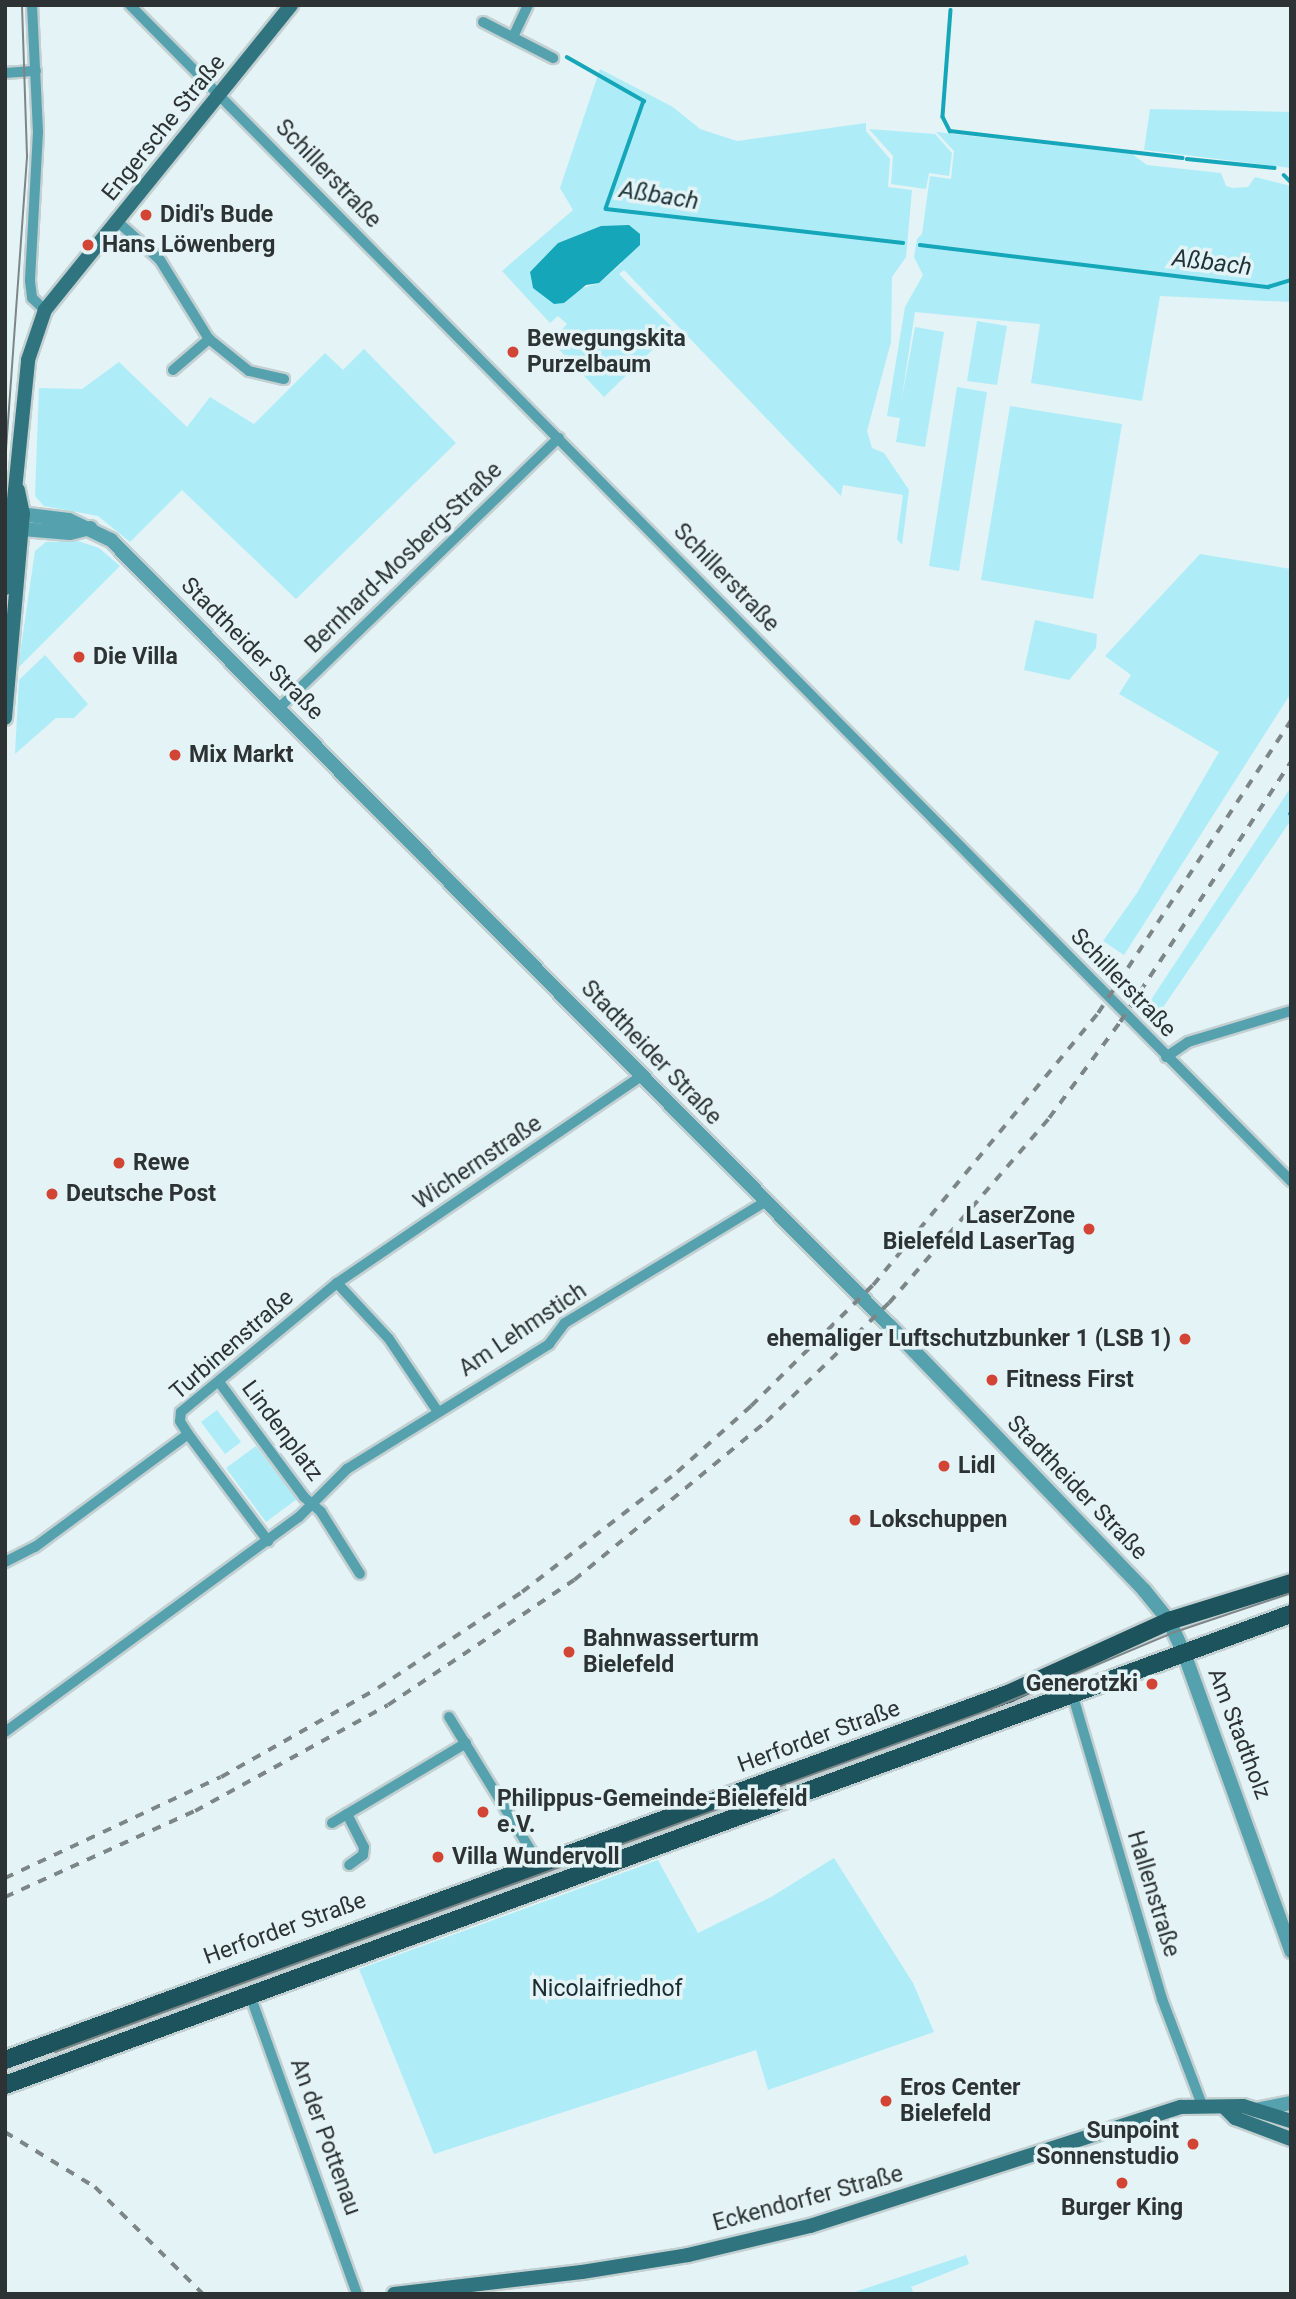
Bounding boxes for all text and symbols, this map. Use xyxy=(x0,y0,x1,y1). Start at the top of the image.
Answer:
street label: Engersche Straße xyxy=(97,49,231,207)
street label: Schillerstraße xyxy=(269,114,387,234)
water label: Aßbach xyxy=(617,176,701,216)
place label: Didi's Bude xyxy=(160,201,273,229)
marker: Didi's Bude xyxy=(138,207,154,223)
place label: Hans Löwenberg xyxy=(102,231,275,259)
marker: Hans Löwenberg xyxy=(80,237,96,253)
water label: Aßbach xyxy=(1171,244,1253,282)
place label: Bewegungskita Purzelbaum xyxy=(527,325,686,379)
marker: Bewegungskita Purzelbaum xyxy=(505,344,521,360)
street label: Bernhard-Mosberg-Straße xyxy=(300,457,508,659)
street label: Schillerstraße xyxy=(667,518,785,638)
street label: Stadtheider Straße xyxy=(175,572,329,726)
place label: Die Villa xyxy=(93,643,178,671)
marker: Die Villa xyxy=(71,649,87,665)
place label: Mix Markt xyxy=(189,741,294,769)
marker: Mix Markt xyxy=(167,747,183,763)
street label: Schillerstraße xyxy=(1064,923,1182,1043)
street label: Stadtheider Straße xyxy=(575,975,727,1131)
street label: Wichernstraße xyxy=(409,1110,547,1216)
place label: Rewe xyxy=(133,1149,189,1177)
marker: Rewe xyxy=(111,1155,127,1171)
place label: Deutsche Post xyxy=(66,1180,216,1208)
marker: Deutsche Post xyxy=(44,1186,60,1202)
place label: LaserZone Bielefeld LaserTag xyxy=(883,1202,1075,1256)
marker: LaserZone Bielefeld LaserTag xyxy=(1081,1221,1097,1237)
street label: Am Lehmstich xyxy=(454,1277,592,1383)
street label: Turbinenstraße xyxy=(165,1284,299,1406)
place label: ehemaliger Luftschutzbunker 1 (LSB 1) xyxy=(766,1325,1171,1353)
marker: ehemaliger Luftschutzbunker 1 (LSB 1) xyxy=(1177,1331,1193,1347)
place label: Fitness First xyxy=(1006,1366,1134,1394)
marker: Fitness First xyxy=(984,1372,1000,1388)
street label: Lindenplatz xyxy=(235,1375,329,1487)
street label: Stadtheider Straße xyxy=(1001,1410,1153,1566)
place label: Lidl xyxy=(958,1452,996,1480)
marker: Lidl xyxy=(936,1458,952,1474)
place label: Lokschuppen xyxy=(869,1506,1007,1534)
marker: Lokschuppen xyxy=(847,1512,863,1528)
place label: Bahnwasserturm Bielefeld xyxy=(583,1625,759,1679)
marker: Bahnwasserturm Bielefeld xyxy=(561,1644,577,1660)
street label: Am Stadtholz xyxy=(1201,1665,1277,1803)
place label: Generotzki xyxy=(1026,1670,1138,1698)
marker: Generotzki xyxy=(1144,1676,1160,1692)
street label: Herforder Straße xyxy=(734,1695,904,1779)
place label: Philippus-Gemeinde-Bielefeld e.V. xyxy=(497,1785,808,1839)
marker: Philippus-Gemeinde-Bielefeld e.V. xyxy=(475,1804,491,1820)
street label: Hallenstraße xyxy=(1121,1828,1185,1960)
place label: Villa Wundervoll xyxy=(452,1843,620,1871)
marker: Villa Wundervoll xyxy=(430,1849,446,1865)
street label: Herforder Straße xyxy=(200,1887,370,1971)
park label: Nicolaifriedhof xyxy=(531,1975,683,2003)
street label: An der Pottenau xyxy=(284,2055,366,2219)
place label: Eros Center Bielefeld xyxy=(900,2074,1021,2128)
marker: Eros Center Bielefeld xyxy=(878,2093,894,2109)
place label: Sunpoint Sonnenstudio xyxy=(1036,2117,1179,2171)
marker: Sunpoint Sonnenstudio xyxy=(1185,2136,1201,2152)
street label: Eckendorfer Straße xyxy=(710,2160,906,2238)
marker: Burger King xyxy=(1114,2175,1130,2191)
place label: Burger King xyxy=(1061,2194,1183,2222)

